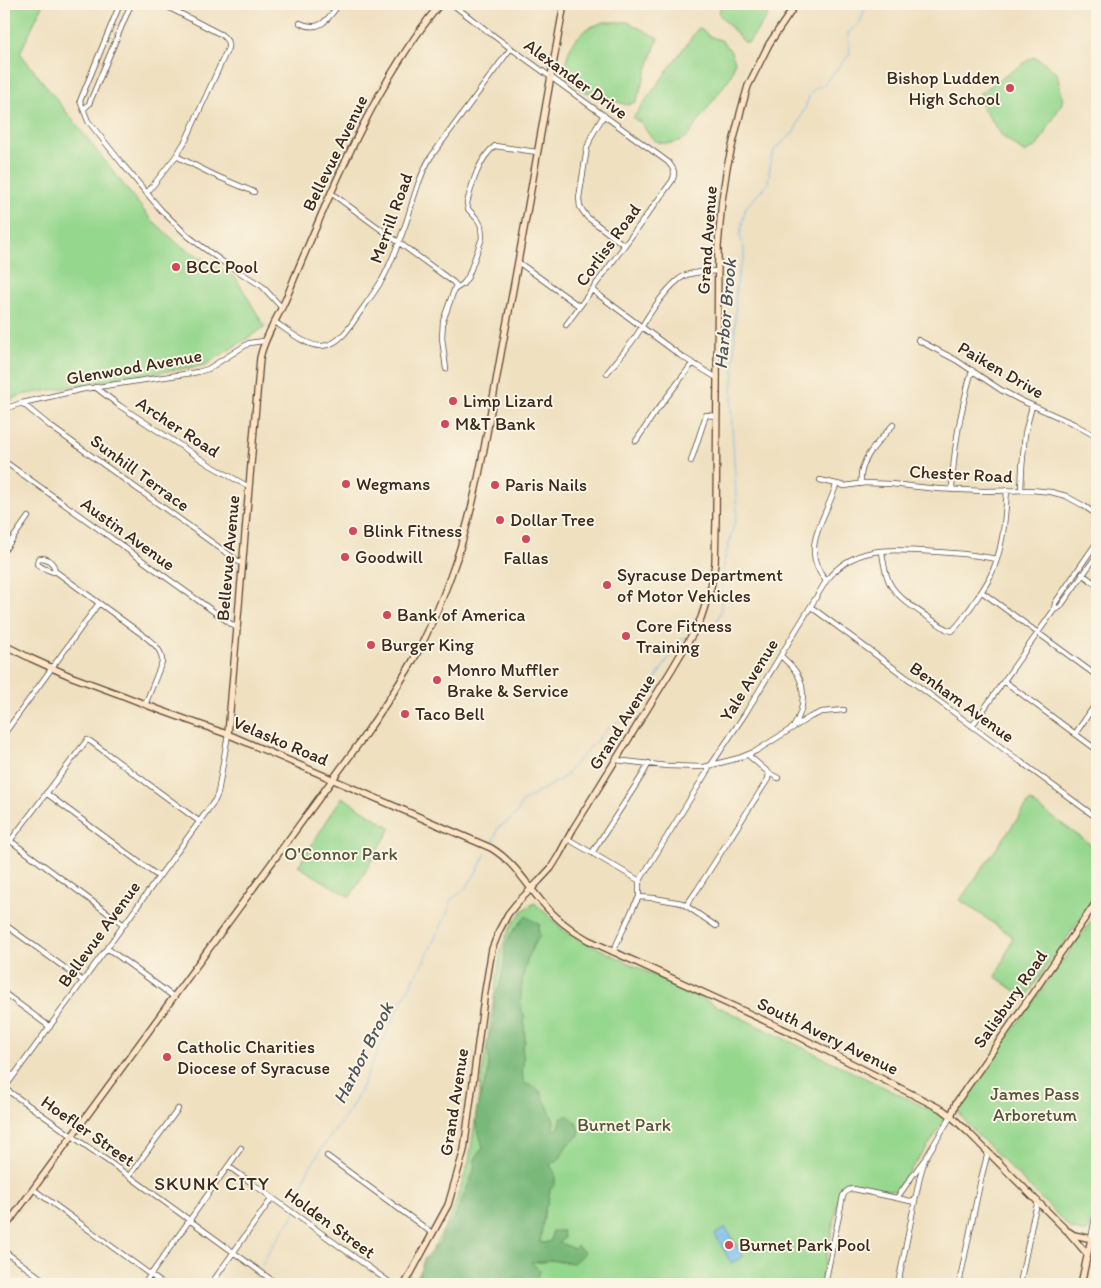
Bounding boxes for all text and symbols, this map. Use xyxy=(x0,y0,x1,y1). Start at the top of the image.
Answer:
street label: Alexander Drive xyxy=(520,34,632,124)
place label: Bishop Ludden High School xyxy=(886,67,1000,110)
marker: Bishop Ludden High School xyxy=(1004,82,1016,94)
street label: Bellevue Avenue xyxy=(297,91,373,215)
street label: Merrill Road xyxy=(364,169,418,266)
street label: Grand Avenue xyxy=(692,185,722,295)
street label: Corliss Road xyxy=(571,199,646,291)
place label: BCC Pool xyxy=(186,256,258,278)
water label: Harbor Brook xyxy=(709,256,741,370)
marker: BCC Pool xyxy=(170,261,182,273)
street label: Paiken Drive xyxy=(954,337,1048,403)
street label: Glenwood Avenue xyxy=(64,344,204,390)
place label: Limp Lizard xyxy=(463,390,553,412)
street label: Archer Road xyxy=(132,392,224,462)
marker: Limp Lizard xyxy=(447,395,459,407)
place label: M&T Bank xyxy=(455,413,535,435)
marker: M&T Bank xyxy=(439,418,451,430)
street label: Sunhill Terrace xyxy=(86,430,194,516)
street label: Chester Road xyxy=(909,460,1014,488)
place label: Wegmans xyxy=(356,473,430,495)
place label: Paris Nails xyxy=(505,474,587,496)
marker: Wegmans xyxy=(340,478,352,490)
marker: Paris Nails xyxy=(489,479,501,491)
street label: Austin Avenue xyxy=(77,492,179,576)
street label: Bellevue Avenue xyxy=(212,494,244,622)
place label: Dollar Tree xyxy=(510,509,595,531)
marker: Dollar Tree xyxy=(494,514,506,526)
place label: Blink Fitness xyxy=(363,520,462,542)
marker: Blink Fitness xyxy=(347,525,359,537)
marker: Fallas xyxy=(520,533,532,545)
place label: Goodwill xyxy=(355,546,423,568)
place label: Fallas xyxy=(503,547,549,569)
marker: Goodwill xyxy=(339,551,351,563)
place label: Syracuse Department of Motor Vehicles xyxy=(617,564,783,607)
marker: Syracuse Department of Motor Vehicles xyxy=(601,579,613,591)
place label: Bank of America xyxy=(397,604,526,626)
marker: Bank of America xyxy=(381,609,393,621)
place label: Core Fitness Training xyxy=(636,615,732,658)
marker: Core Fitness Training xyxy=(620,630,632,642)
place label: Burger King xyxy=(381,634,475,656)
street label: Yale Avenue xyxy=(715,635,783,725)
marker: Burger King xyxy=(365,639,377,651)
street label: Benham Avenue xyxy=(905,657,1019,747)
place label: Monro Muffler Brake & Service xyxy=(447,659,568,702)
street label: Grand Avenue xyxy=(584,670,660,774)
marker: Monro Muffler Brake & Service xyxy=(431,674,443,686)
place label: Taco Bell xyxy=(415,703,485,725)
marker: Taco Bell xyxy=(399,708,411,720)
street label: Velasko Road xyxy=(230,711,332,771)
park label: O'Connor Park xyxy=(284,843,398,865)
street label: Bellevue Avenue xyxy=(53,876,145,992)
street label: Salisbury Road xyxy=(968,945,1052,1052)
street label: South Avery Avenue xyxy=(754,992,902,1080)
water label: Harbor Brook xyxy=(328,997,399,1108)
place label: Catholic Charities Diocese of Syracuse xyxy=(177,1036,330,1079)
street label: Grand Avenue xyxy=(435,1047,473,1157)
marker: Catholic Charities Diocese of Syracuse xyxy=(161,1051,173,1063)
park label: James Pass Arboretum xyxy=(990,1083,1080,1126)
street label: Hoefler Street xyxy=(37,1091,139,1172)
park label: Burnet Park xyxy=(577,1114,671,1136)
district label: SKUNK CITY xyxy=(154,1172,270,1195)
street label: Holden Street xyxy=(280,1183,380,1263)
place label: Burnet Park Pool xyxy=(739,1234,870,1256)
marker: Burnet Park Pool xyxy=(723,1239,735,1251)

